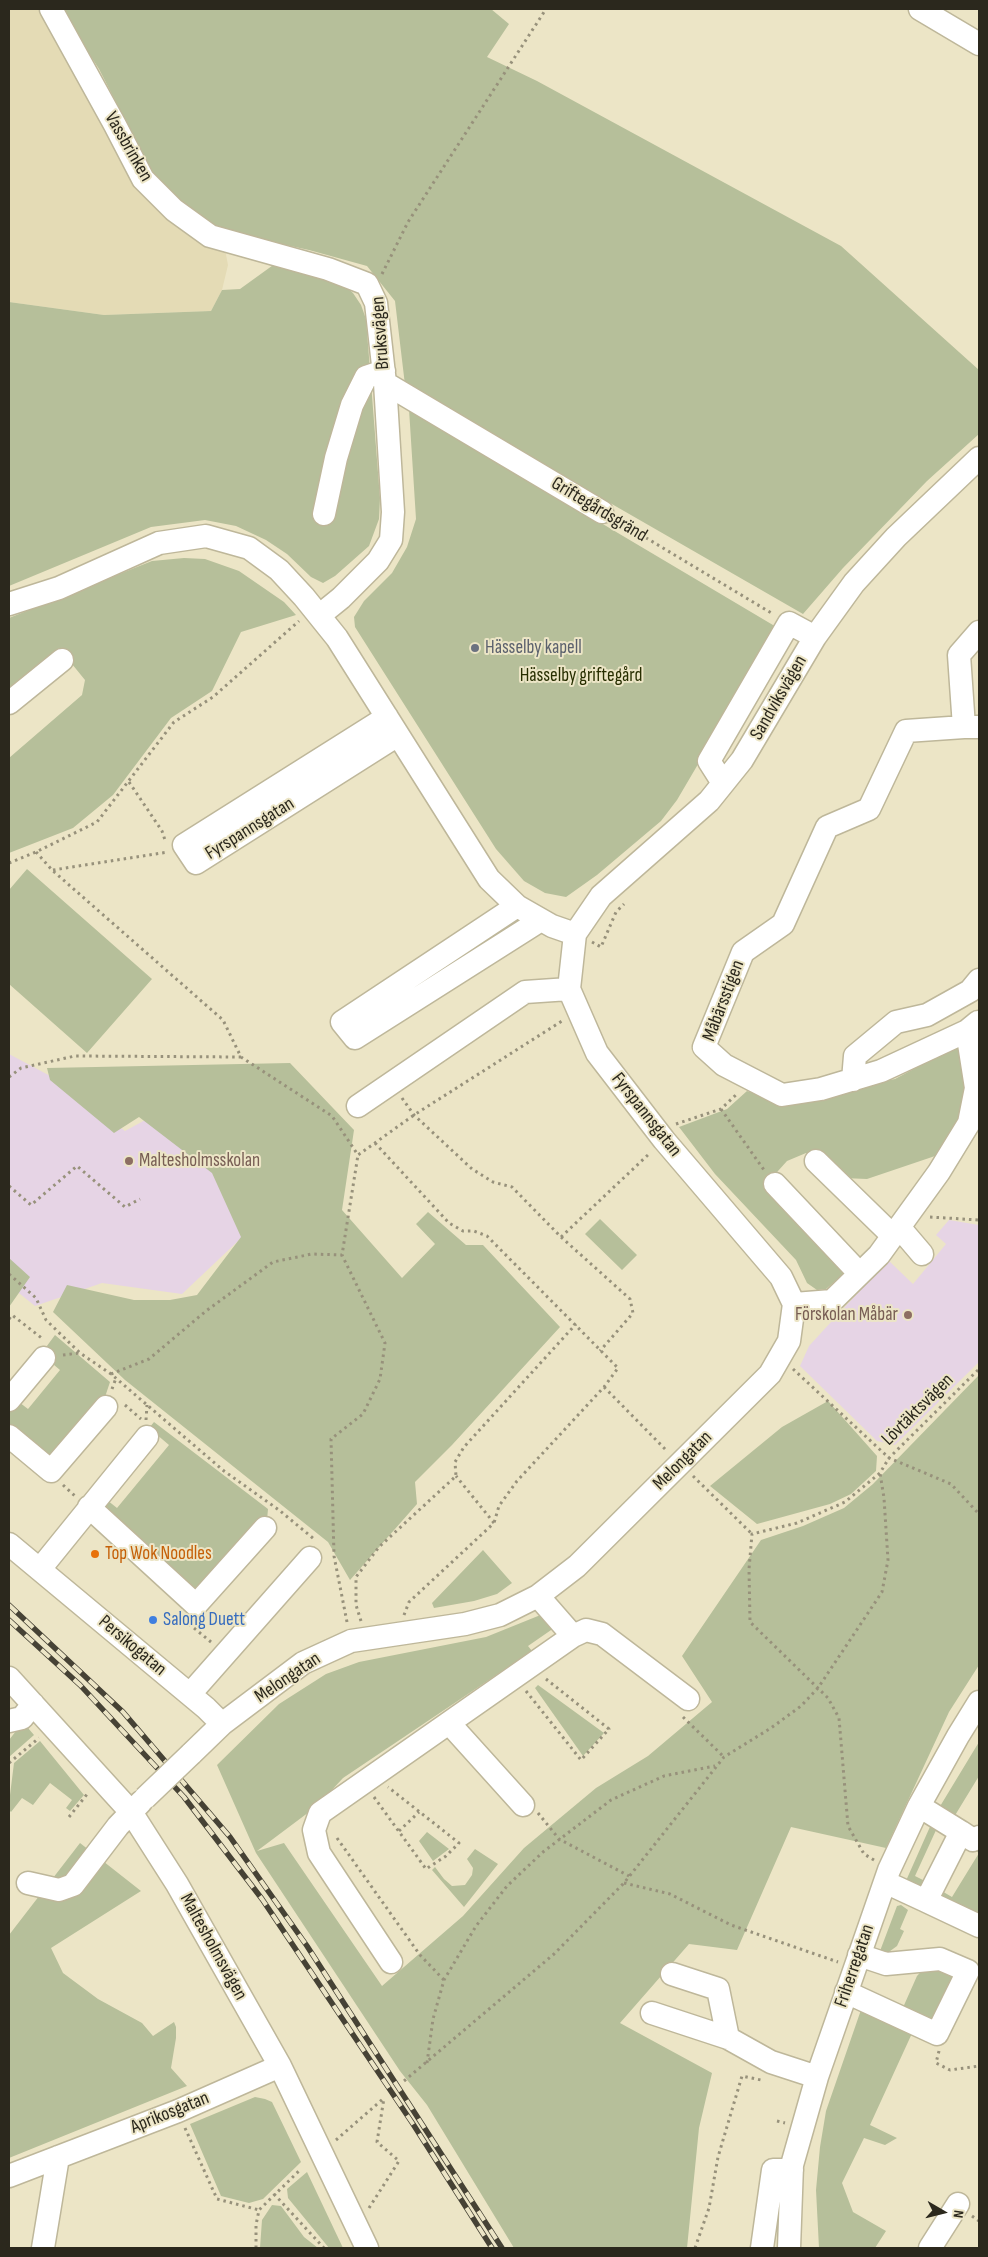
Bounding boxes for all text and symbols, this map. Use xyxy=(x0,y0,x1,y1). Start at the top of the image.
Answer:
street label: Vassbrinken xyxy=(99,108,157,186)
street label: Bruksvägen xyxy=(367,296,395,370)
street label: Griftegårdsgränd xyxy=(547,472,651,548)
place label: Hässelby kapell xyxy=(485,637,582,659)
marker: Hässelby kapell xyxy=(469,642,481,654)
street label: Sandviksvägen xyxy=(746,652,812,744)
park label: Hässelby griftegård xyxy=(520,665,642,687)
street label: Fyrspannsgatan xyxy=(201,793,299,865)
street label: Måbärsstigen xyxy=(698,957,750,1045)
street label: Fyrspannsgatan xyxy=(606,1068,686,1162)
place label: Maltesholmsskolan xyxy=(139,1150,260,1172)
marker: Maltesholmsskolan xyxy=(123,1155,135,1167)
place label: Förskolan Måbär xyxy=(795,1304,898,1326)
marker: Förskolan Måbär xyxy=(902,1309,914,1321)
street label: Lövtäktsvägen xyxy=(877,1369,959,1451)
street label: Melongatan xyxy=(649,1427,717,1495)
place label: Top Wok Noodles xyxy=(105,1543,212,1565)
marker: Top Wok Noodles xyxy=(89,1548,101,1560)
place label: Salong Duett xyxy=(163,1609,245,1631)
street label: Persikogatan xyxy=(93,1611,171,1681)
marker: Salong Duett xyxy=(147,1614,159,1626)
street label: Melongatan xyxy=(251,1648,325,1708)
street label: Maltesholmsvägen xyxy=(174,1890,252,2004)
street label: Friherregatan xyxy=(830,1922,880,2010)
street label: Aprikosgatan xyxy=(127,2087,213,2139)
north arrow xyxy=(918,2187,968,2237)
text: N xyxy=(949,2209,967,2219)

